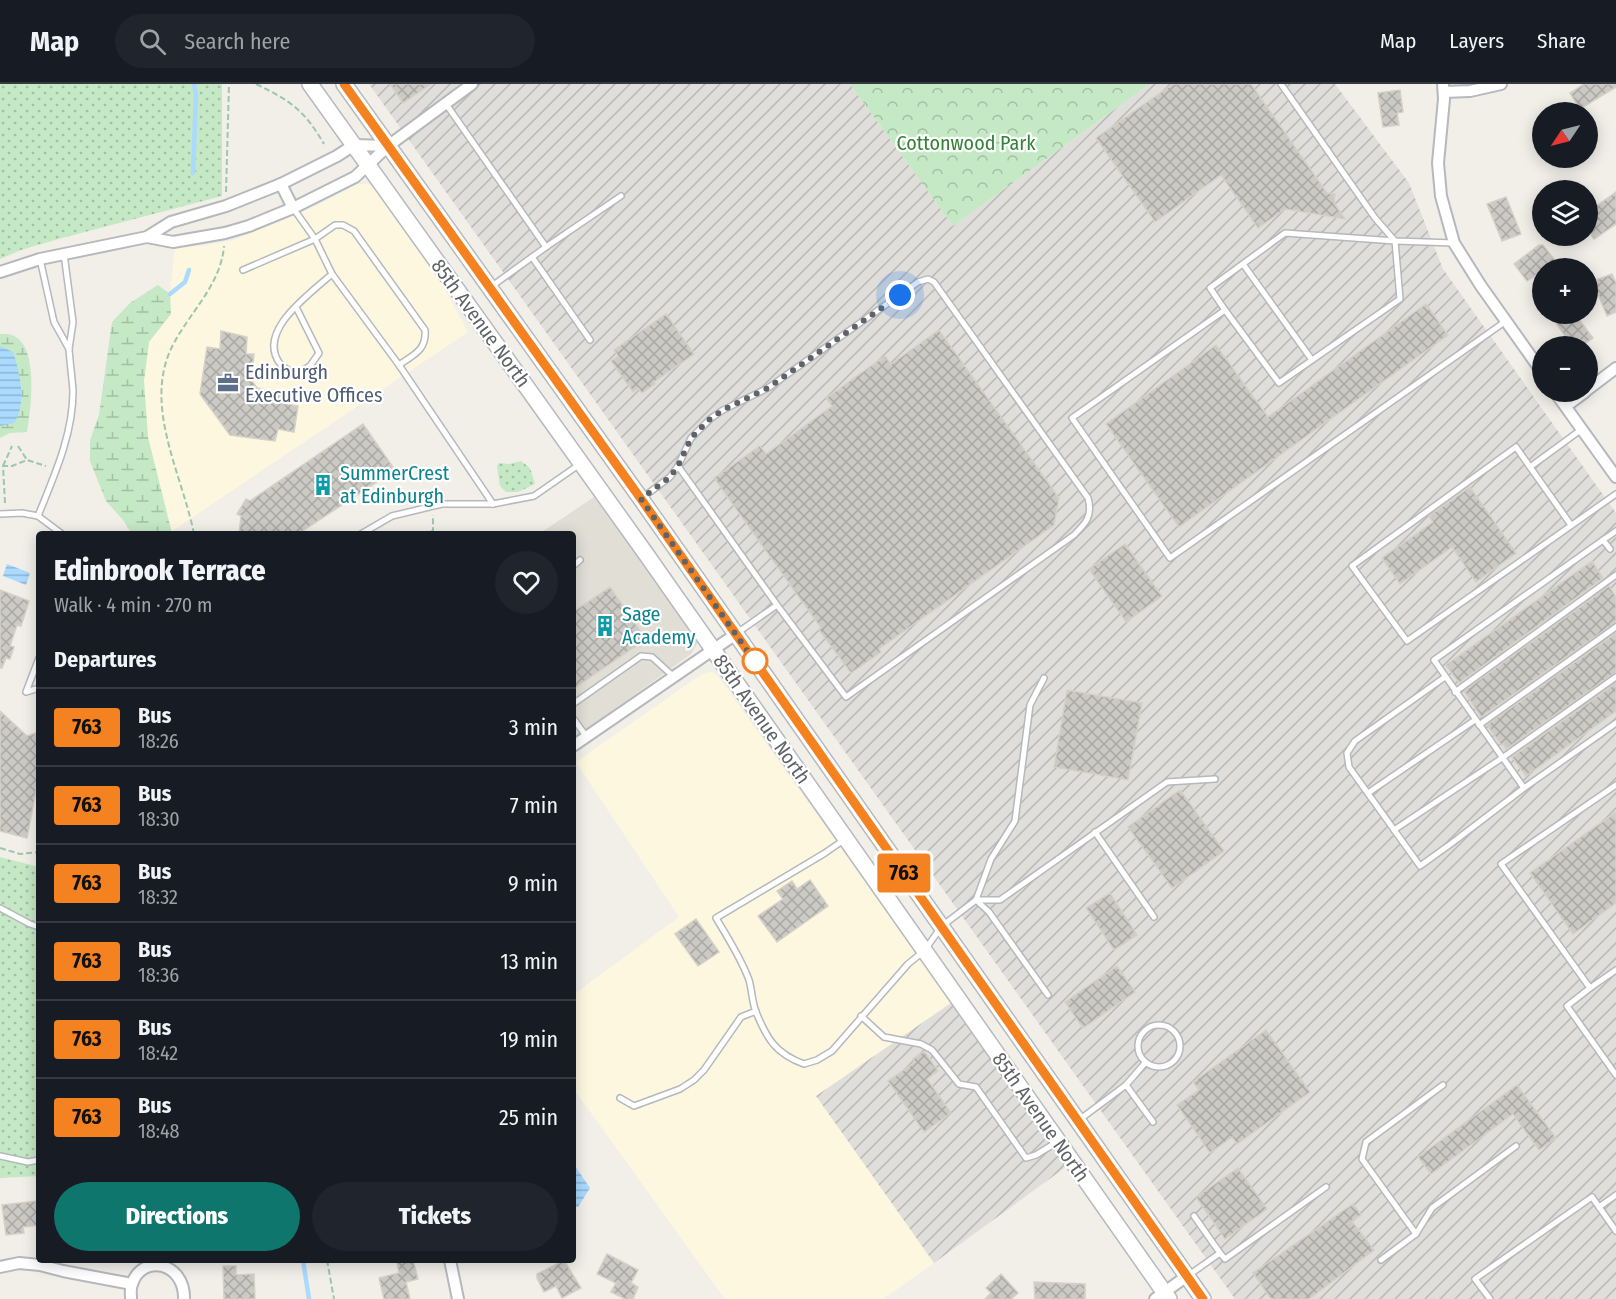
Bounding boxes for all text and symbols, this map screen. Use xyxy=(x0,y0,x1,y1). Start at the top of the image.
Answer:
search box xyxy=(115,14,535,68)
text: Map xyxy=(30,25,79,58)
icon: search xyxy=(136,25,169,58)
text: Search here xyxy=(184,28,290,55)
text: Map xyxy=(1380,28,1416,54)
text: Layers xyxy=(1449,28,1504,54)
text: Share xyxy=(1537,28,1586,54)
north arrow xyxy=(1532,102,1598,168)
map controls xyxy=(1532,102,1598,402)
park label: Cottonwood Park xyxy=(896,131,1036,155)
button: layers xyxy=(1532,180,1598,246)
street label: 85th Avenue North xyxy=(427,254,535,392)
button: + xyxy=(1532,258,1598,324)
your location xyxy=(885,280,915,310)
button: − xyxy=(1532,336,1598,402)
place label: Edinburgh Executive Offices xyxy=(245,360,382,407)
office icon: Edinburgh Executive Offices xyxy=(216,371,240,395)
place label: SummerCrest at Edinburgh xyxy=(340,461,450,508)
building icon: SummerCrest at Edinburgh xyxy=(311,473,335,497)
button: heart xyxy=(495,551,558,614)
text: Edinbrook Terrace xyxy=(54,554,266,587)
text: Walk · 4 min · 270 m xyxy=(54,593,212,617)
place label: Sage Academy xyxy=(622,602,696,649)
building icon: Sage Academy xyxy=(593,614,617,638)
text: Departures xyxy=(54,646,156,673)
unlabelled marker xyxy=(742,648,768,674)
street label: 85th Avenue North xyxy=(708,650,816,788)
text: Bus xyxy=(138,702,171,729)
text: 763 xyxy=(72,714,102,740)
text: 3 min xyxy=(509,714,558,741)
text: 18:26 xyxy=(138,729,179,753)
text: Bus xyxy=(138,780,171,807)
text: 763 xyxy=(72,792,102,818)
text: 7 min xyxy=(510,792,558,819)
text: 18:30 xyxy=(138,807,180,831)
line badge: 763 xyxy=(870,854,938,892)
text: Bus xyxy=(138,858,171,885)
text: 763 xyxy=(889,860,919,886)
text: 763 xyxy=(72,870,102,896)
text: 9 min xyxy=(508,870,558,897)
text: 18:32 xyxy=(138,885,178,909)
text: Bus xyxy=(138,936,171,963)
text: 763 xyxy=(72,948,102,974)
text: 13 min xyxy=(500,948,558,975)
text: 18:36 xyxy=(138,963,179,987)
text: Bus xyxy=(138,1014,171,1041)
text: 763 xyxy=(72,1026,102,1052)
text: 19 min xyxy=(500,1026,558,1053)
text: 18:42 xyxy=(138,1041,178,1065)
street label: 85th Avenue North xyxy=(987,1048,1095,1186)
text: Bus xyxy=(138,1092,171,1119)
text: 763 xyxy=(72,1104,102,1130)
text: 25 min xyxy=(499,1104,558,1131)
text: 18:48 xyxy=(138,1119,180,1143)
button: Directions xyxy=(54,1182,300,1251)
button: Tickets xyxy=(312,1182,558,1251)

